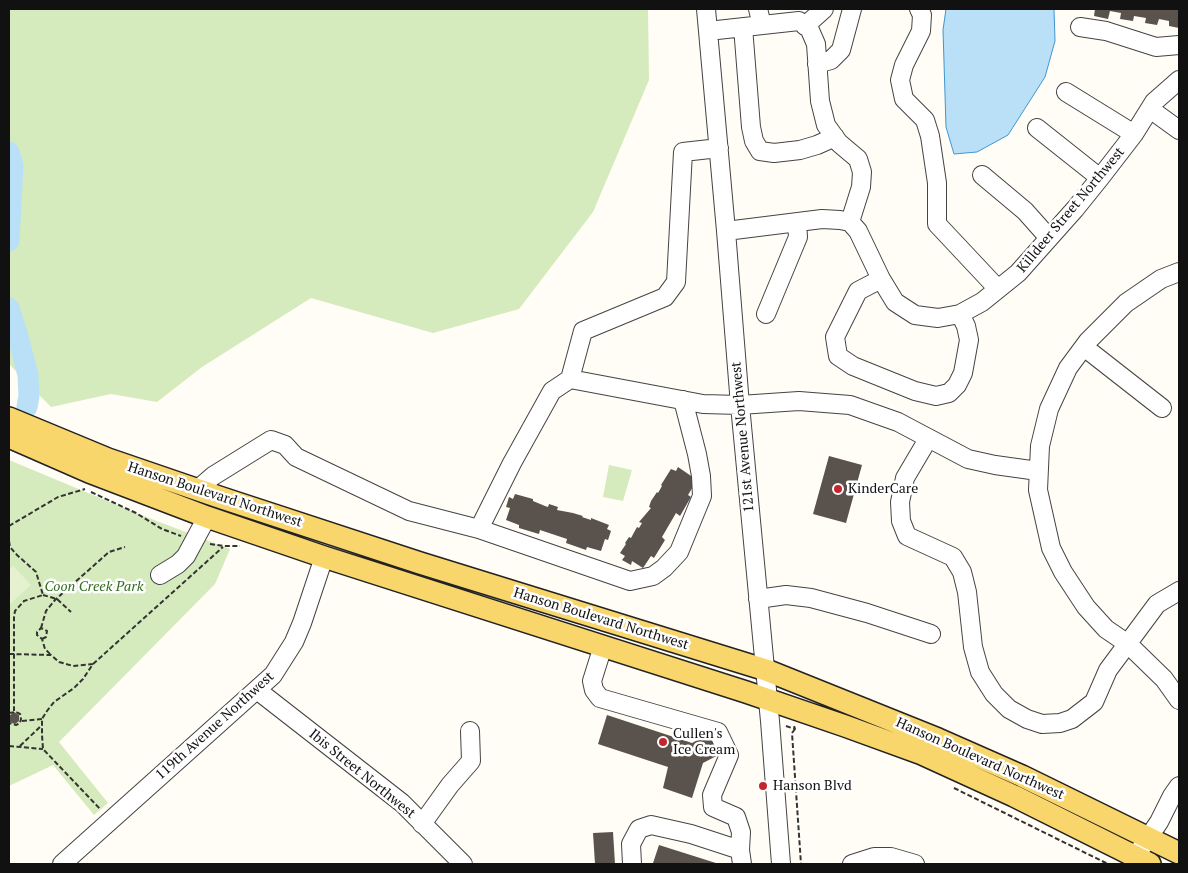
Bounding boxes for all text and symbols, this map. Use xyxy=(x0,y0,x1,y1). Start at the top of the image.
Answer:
street label: Killdeer Street Northwest xyxy=(1014,144,1128,276)
street label: 121st Avenue Northwest xyxy=(728,361,758,513)
street label: Hanson Boulevard Northwest xyxy=(126,459,304,531)
place label: KinderCare xyxy=(848,481,918,497)
marker: KinderCare xyxy=(832,483,844,495)
park label: Coon Creek Park xyxy=(45,579,143,595)
street label: Hanson Boulevard Northwest xyxy=(511,584,691,654)
street label: 119th Avenue Northwest xyxy=(152,668,278,784)
street label: Hanson Boulevard Northwest xyxy=(893,714,1067,804)
street label: Ibis Street Northwest xyxy=(305,726,419,822)
place label: Cullen's Ice Cream xyxy=(673,726,735,759)
marker: Cullen's Ice Cream xyxy=(657,736,669,748)
place label: Hanson Blvd xyxy=(773,778,852,794)
marker: Hanson Blvd xyxy=(757,780,769,792)

